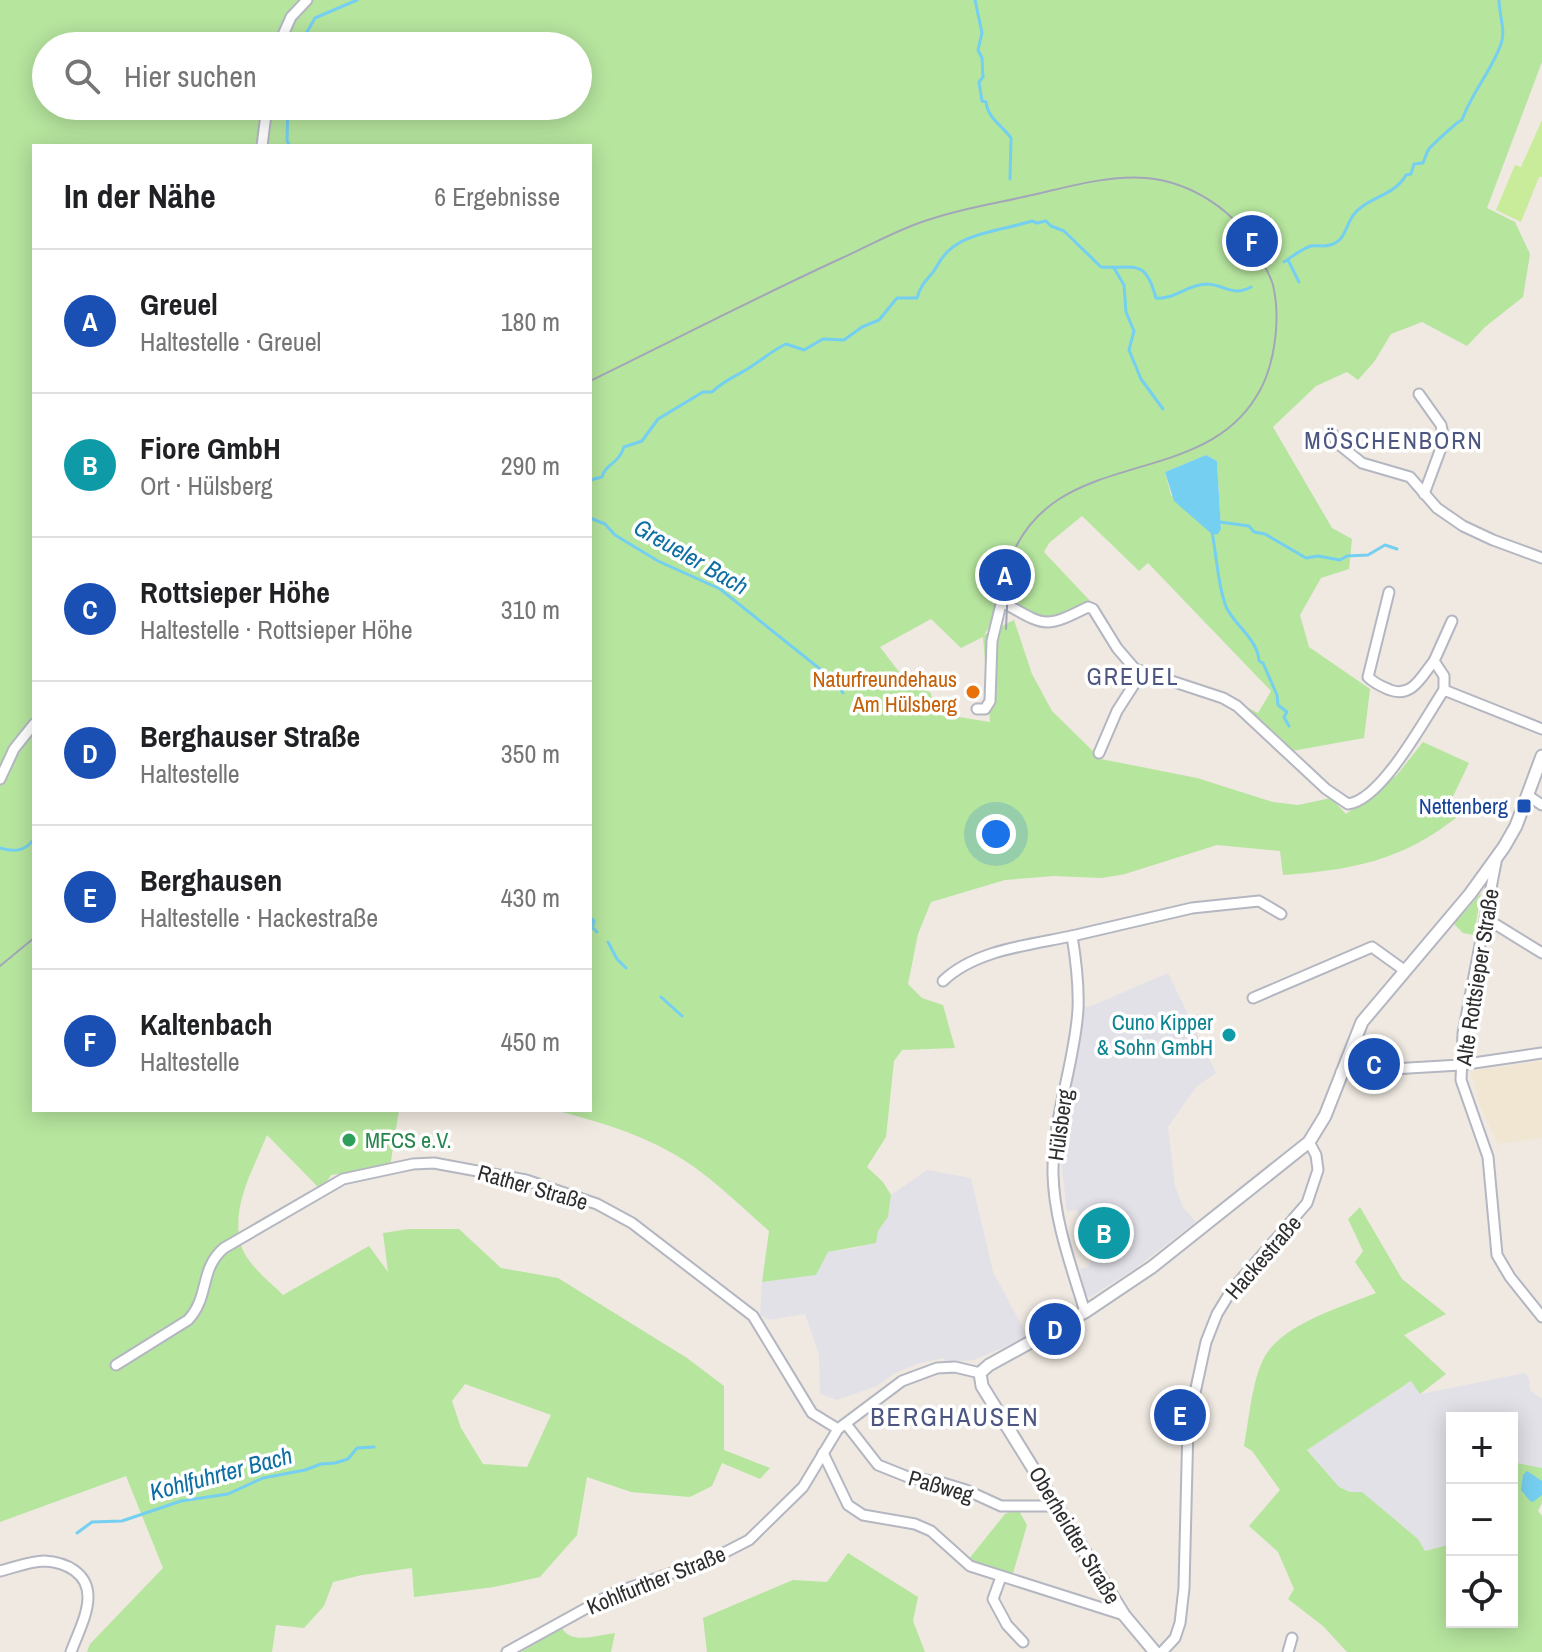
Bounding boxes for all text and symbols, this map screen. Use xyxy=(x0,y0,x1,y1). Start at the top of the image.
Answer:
search box xyxy=(32,32,592,120)
icon: search xyxy=(60,54,104,98)
text: Hier suchen xyxy=(124,56,257,96)
text: In der Nähe xyxy=(64,173,216,219)
text: 6 Ergebnisse xyxy=(434,179,560,214)
pin: F xyxy=(1226,211,1278,271)
text: Greuel xyxy=(140,284,218,324)
text: A xyxy=(82,304,98,339)
text: 180 m xyxy=(501,304,560,339)
text: Haltestelle · Greuel xyxy=(140,324,321,359)
district label: MÖSCHENBORN xyxy=(1304,424,1484,456)
text: Fiore GmbH xyxy=(140,428,281,468)
text: B xyxy=(82,448,98,483)
text: 290 m xyxy=(501,448,560,483)
text: Ort · Hülsberg xyxy=(140,468,273,503)
water label: Greueler Bach xyxy=(629,511,754,602)
pin: A xyxy=(979,545,1031,605)
text: Rottsieper Höhe xyxy=(140,572,330,612)
text: C xyxy=(82,592,98,627)
text: 310 m xyxy=(501,592,560,627)
text: Haltestelle · Rottsieper Höhe xyxy=(140,612,413,647)
district label: GREUEL xyxy=(1087,660,1179,692)
place label: Naturfreundehaus Am Hülsberg xyxy=(813,664,957,719)
marker: Naturfreundehaus Am Hülsberg xyxy=(964,683,982,701)
text: Berghauser Straße xyxy=(140,716,360,756)
text: D xyxy=(82,736,98,771)
text: 350 m xyxy=(501,736,560,771)
text: Haltestelle xyxy=(140,756,240,791)
place label: Nettenberg xyxy=(1419,791,1508,821)
marker: Nettenberg xyxy=(1515,797,1533,815)
your location xyxy=(976,814,1016,854)
text: Berghausen xyxy=(140,860,282,900)
text: E xyxy=(83,880,97,915)
text: 430 m xyxy=(501,880,560,915)
street label: Alte Rottsieper Straße xyxy=(1448,887,1506,1068)
text: Haltestelle · Hackestraße xyxy=(140,900,378,935)
text: Kaltenbach xyxy=(140,1004,273,1044)
place label: Cuno Kipper & Sohn GmbH xyxy=(1097,1007,1213,1062)
text: F xyxy=(83,1024,97,1059)
text: 450 m xyxy=(501,1024,560,1059)
marker: Cuno Kipper & Sohn GmbH xyxy=(1220,1026,1238,1044)
pin: C xyxy=(1348,1034,1400,1094)
text: Haltestelle xyxy=(140,1044,240,1079)
street label: Hülsberg xyxy=(1040,1087,1080,1163)
place label: MFCS e.V. xyxy=(365,1125,452,1155)
marker: MFCS e.V. xyxy=(340,1131,358,1149)
street label: Rather Straße xyxy=(474,1157,592,1217)
pin: B xyxy=(1078,1203,1130,1263)
street label: Hackestraße xyxy=(1218,1209,1308,1305)
pin: D xyxy=(1029,1299,1081,1359)
pin: E xyxy=(1154,1385,1206,1445)
district label: BERGHAUSEN xyxy=(870,1399,1040,1434)
map controls xyxy=(1446,1412,1518,1628)
button: + xyxy=(1446,1412,1518,1484)
water label: Kohlfuhrter Bach xyxy=(146,1439,296,1507)
street label: Oberheidter Straße xyxy=(1022,1461,1128,1609)
street label: Paßweg xyxy=(905,1462,977,1510)
button: − xyxy=(1446,1484,1518,1556)
street label: Kohlfurther Straße xyxy=(582,1538,730,1622)
button: locate xyxy=(1446,1556,1518,1628)

